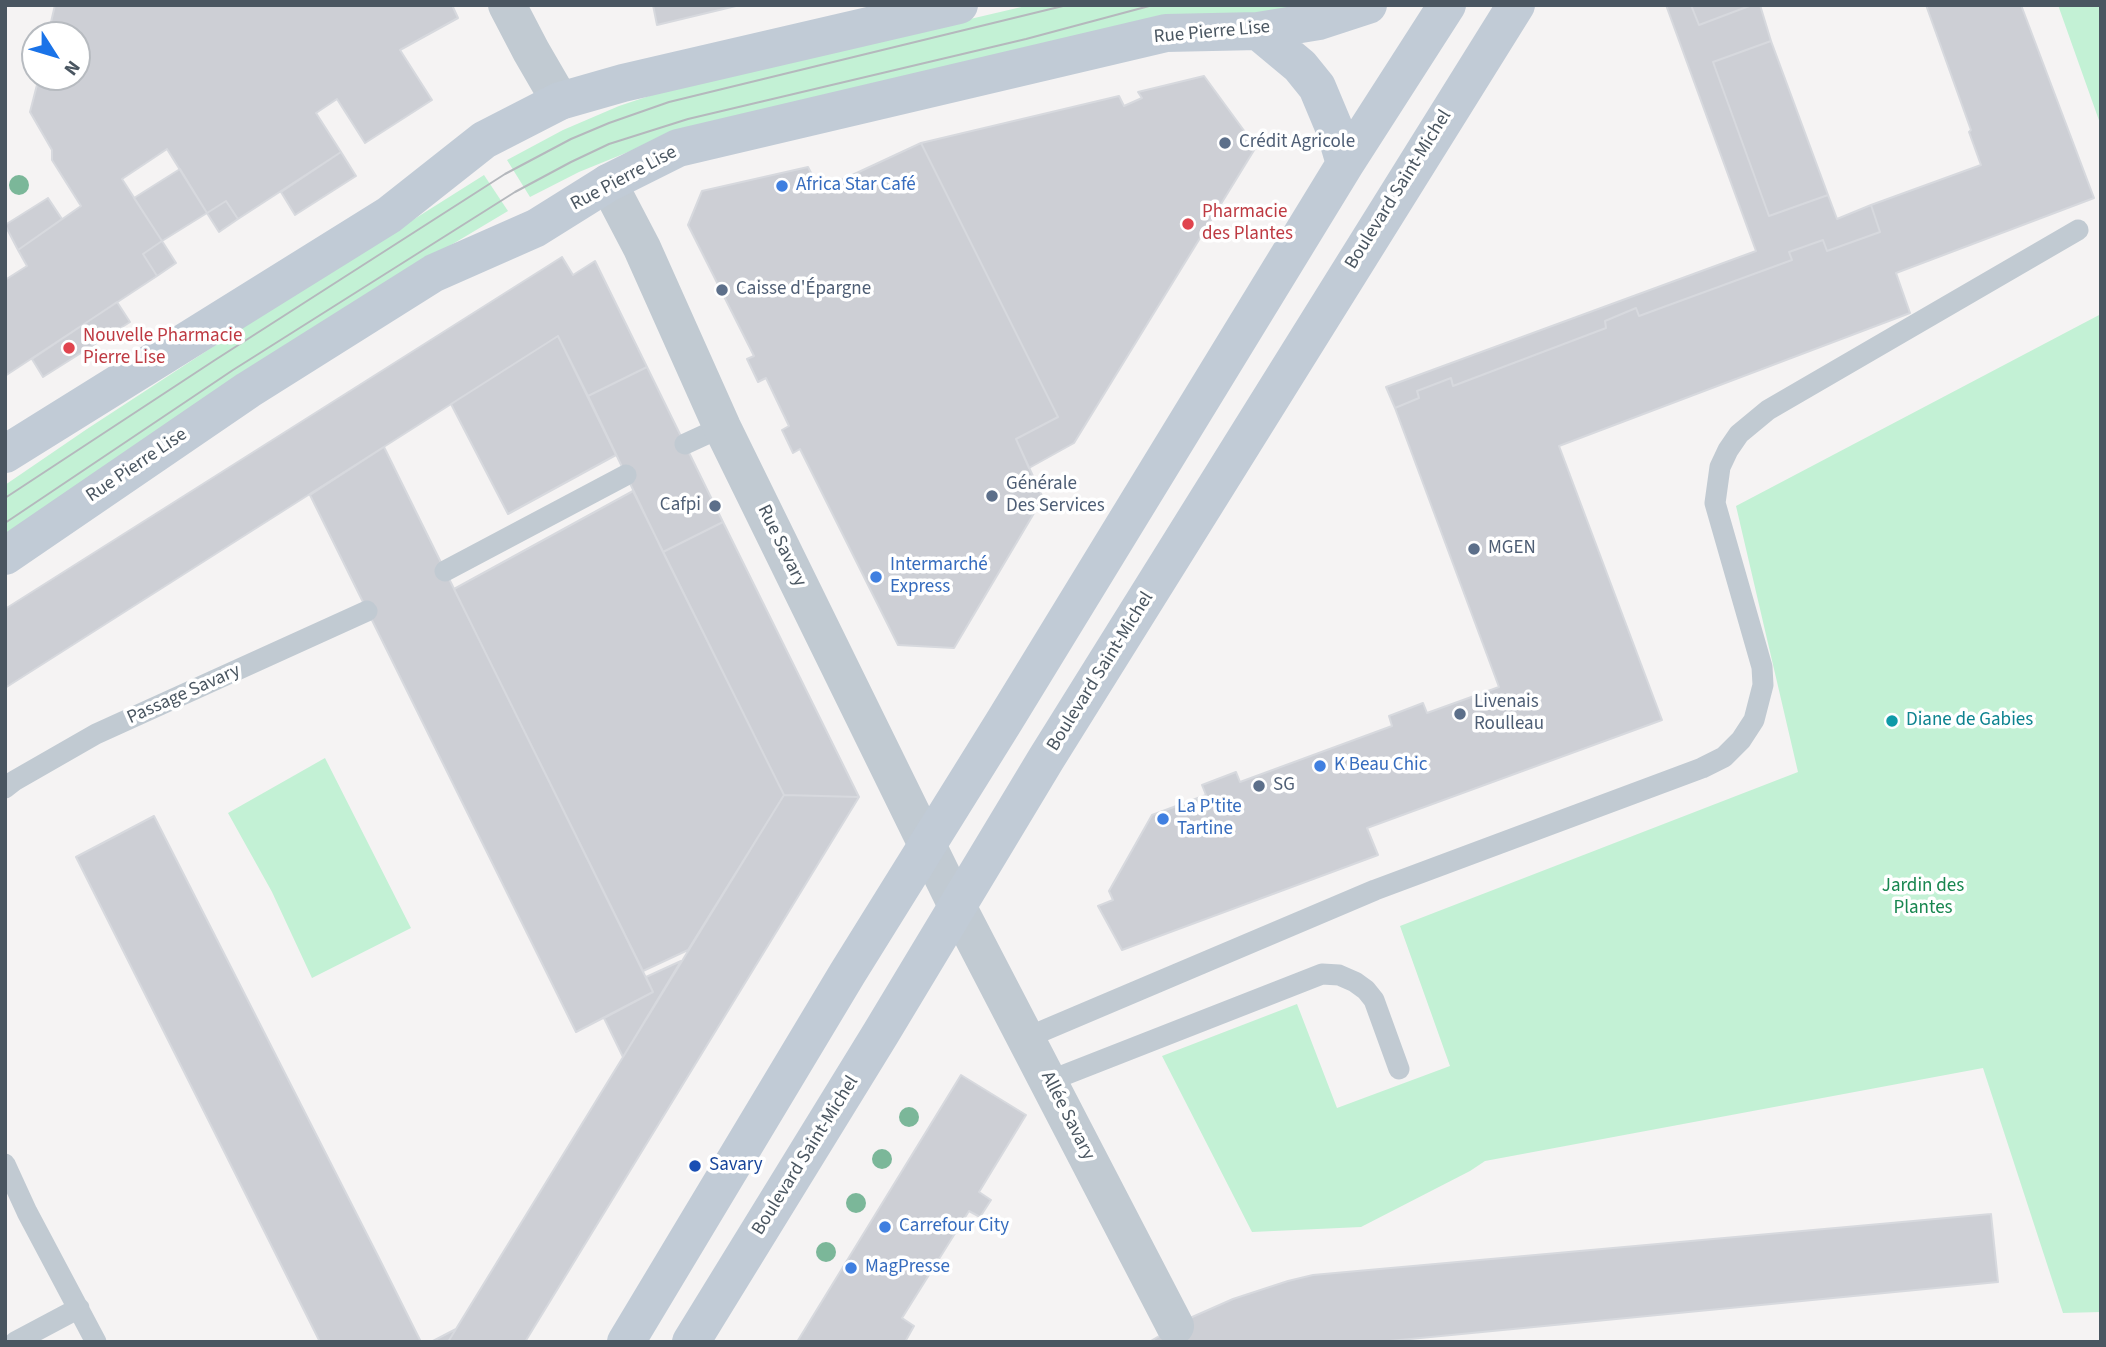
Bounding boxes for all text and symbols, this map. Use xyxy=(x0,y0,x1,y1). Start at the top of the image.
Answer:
street label: Rue Pierre Lise xyxy=(1153,17,1271,49)
north arrow xyxy=(21,21,91,91)
text: N xyxy=(57,55,86,81)
street label: Boulevard Saint-Michel xyxy=(1341,106,1457,274)
place label: Crédit Agricole xyxy=(1239,132,1355,154)
marker: Crédit Agricole xyxy=(1217,135,1233,151)
street label: Rue Pierre Lise xyxy=(567,142,681,216)
place label: Africa Star Café xyxy=(796,175,916,197)
marker: Africa Star Café xyxy=(774,178,790,194)
place label: Pharmacie des Plantes xyxy=(1202,202,1293,246)
marker: Pharmacie des Plantes xyxy=(1180,216,1196,232)
place label: Caisse d'Épargne xyxy=(736,279,871,301)
marker: Caisse d'Épargne xyxy=(714,282,730,298)
place label: Nouvelle Pharmacie Pierre Lise xyxy=(83,326,242,370)
marker: Nouvelle Pharmacie Pierre Lise xyxy=(61,340,77,356)
street label: Rue Pierre Lise xyxy=(82,424,192,508)
place label: Générale Des Services xyxy=(1006,474,1105,518)
marker: Générale Des Services xyxy=(984,488,1000,504)
place label: Cafpi xyxy=(660,495,701,517)
marker: Cafpi xyxy=(707,498,723,514)
street label: Rue Savary xyxy=(751,501,811,591)
place label: MGEN xyxy=(1488,538,1536,560)
marker: MGEN xyxy=(1466,541,1482,557)
place label: Intermarché Express xyxy=(890,555,988,599)
marker: Intermarché Express xyxy=(868,569,884,585)
street label: Boulevard Saint-Michel xyxy=(1043,588,1159,756)
street label: Passage Savary xyxy=(124,660,244,730)
place label: Livenais Roulleau xyxy=(1474,692,1544,736)
marker: Livenais Roulleau xyxy=(1452,706,1468,722)
place label: Diane de Gabies xyxy=(1906,710,2033,732)
marker: Diane de Gabies xyxy=(1884,713,1900,729)
place label: K Beau Chic xyxy=(1334,755,1427,777)
marker: K Beau Chic xyxy=(1312,758,1328,774)
place label: SG xyxy=(1273,775,1295,797)
marker: SG xyxy=(1251,778,1267,794)
place label: La P'tite Tartine xyxy=(1177,797,1242,841)
marker: La P'tite Tartine xyxy=(1155,811,1171,827)
park label: Jardin des Plantes xyxy=(1882,876,1964,920)
street label: Allée Savary xyxy=(1035,1068,1099,1164)
street label: Boulevard Saint-Michel xyxy=(748,1072,864,1240)
place label: Savary xyxy=(709,1155,763,1177)
marker: Savary xyxy=(687,1158,703,1174)
place label: Carrefour City xyxy=(899,1216,1009,1238)
marker: Carrefour City xyxy=(877,1219,893,1235)
place label: MagPresse xyxy=(865,1257,950,1279)
marker: MagPresse xyxy=(843,1260,859,1276)

